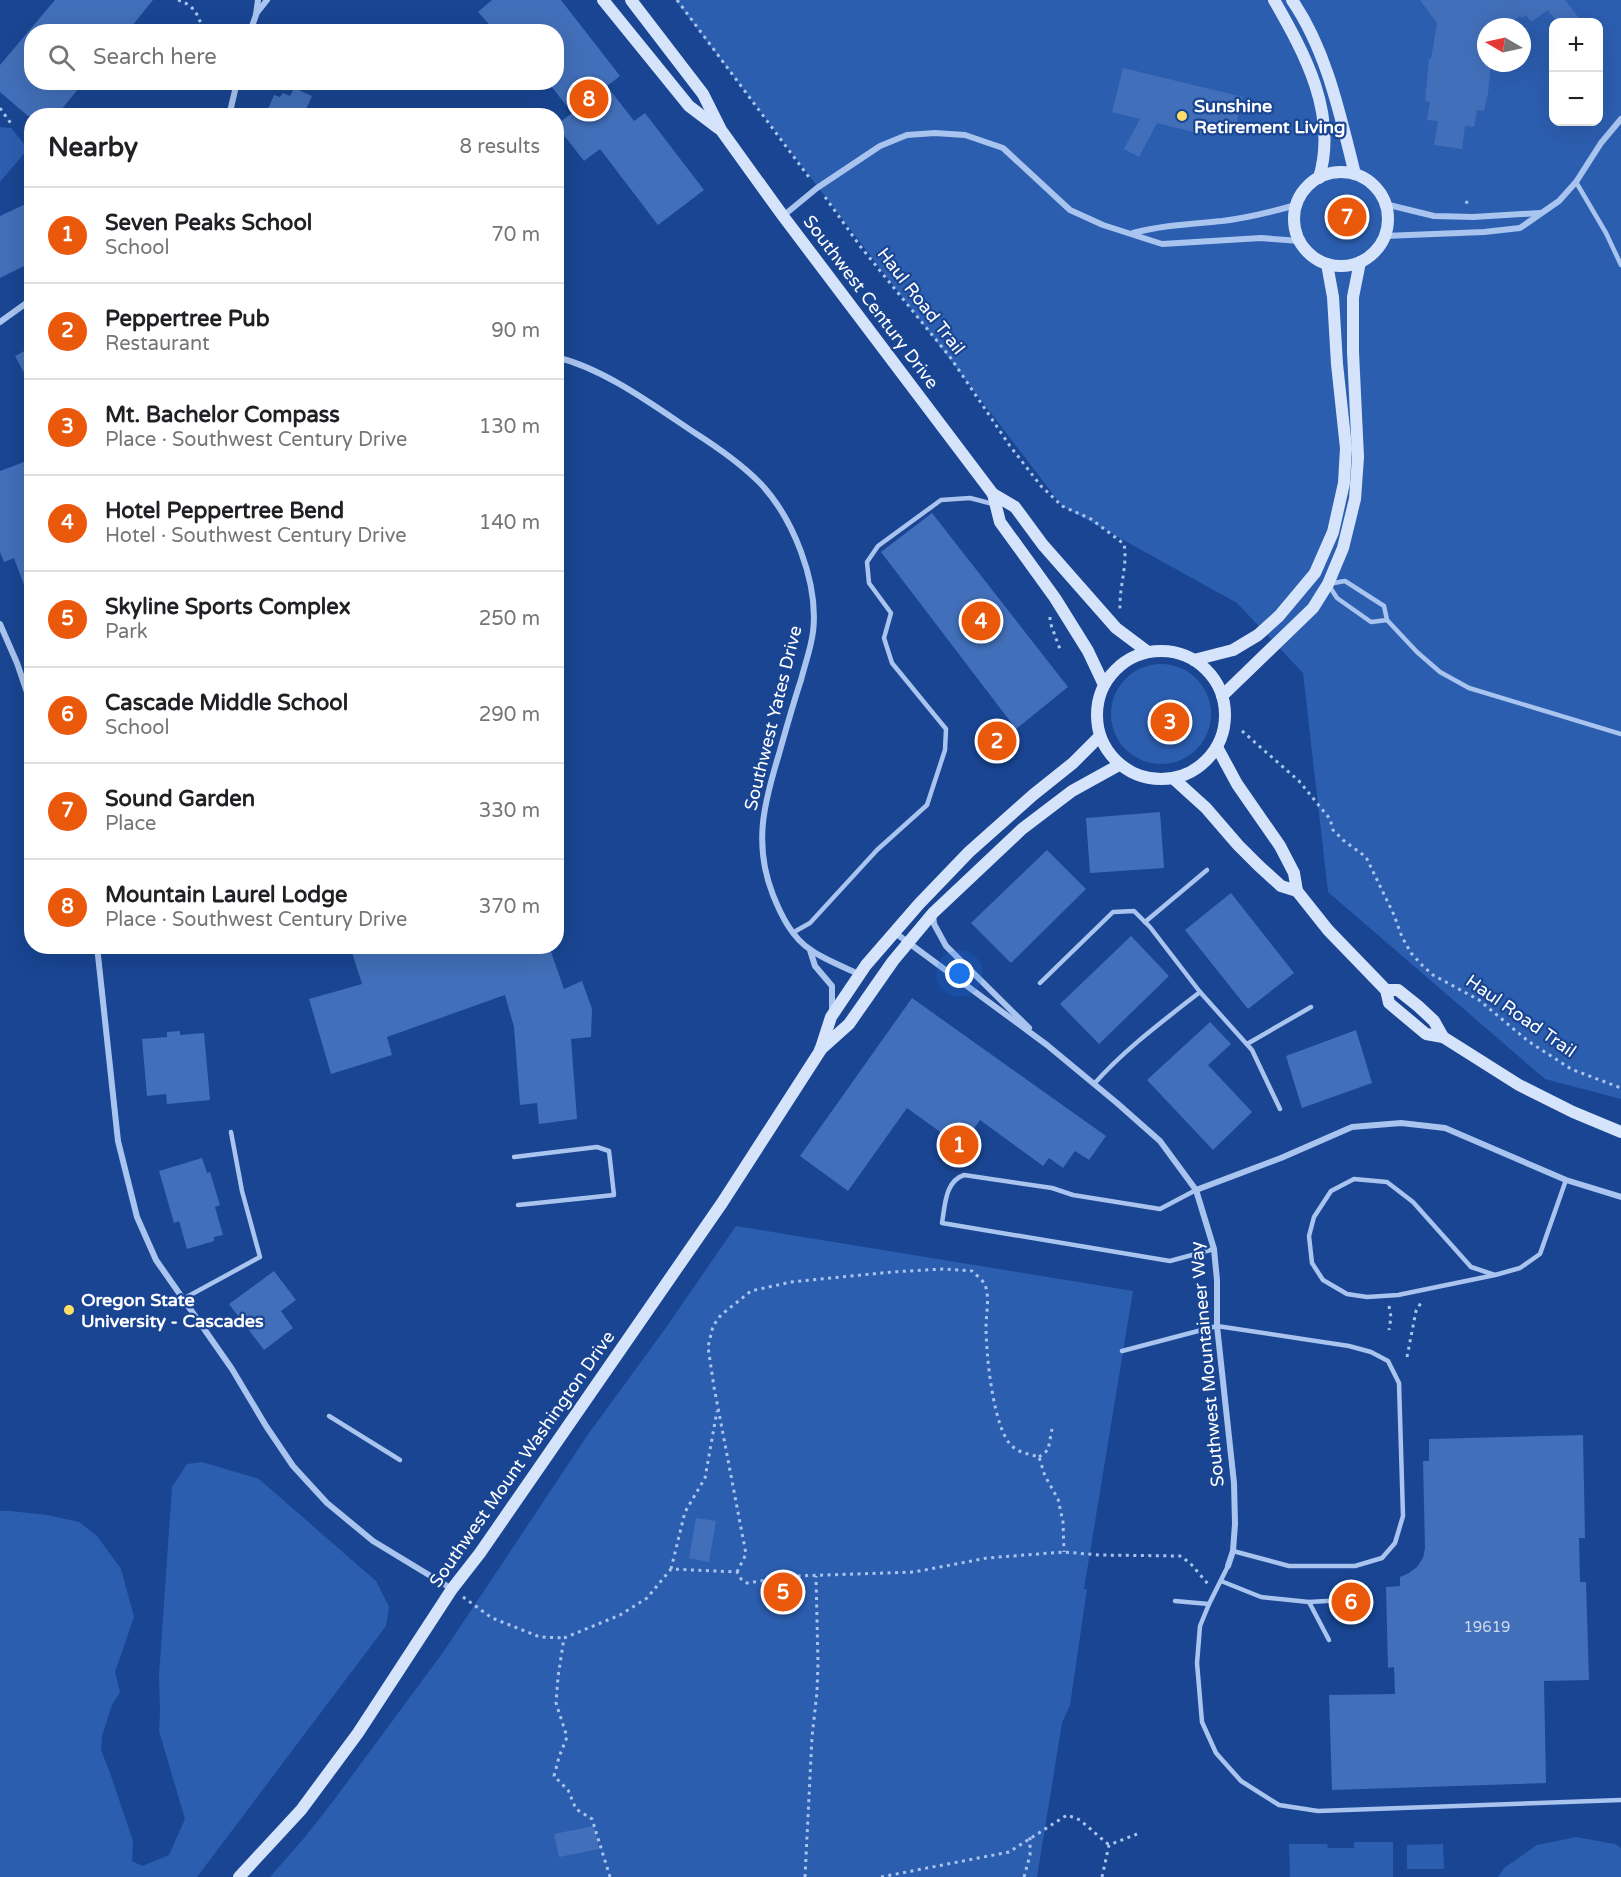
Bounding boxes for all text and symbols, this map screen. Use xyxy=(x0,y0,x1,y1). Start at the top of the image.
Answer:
north arrow xyxy=(1477,18,1531,72)
map controls xyxy=(1549,18,1603,126)
button: + xyxy=(1549,18,1603,72)
search box xyxy=(24,24,564,90)
icon: search xyxy=(45,41,78,74)
text: Search here xyxy=(93,44,217,70)
button: − xyxy=(1549,72,1603,126)
pin: 8 xyxy=(570,76,608,122)
place label: Sunshine Retirement Living xyxy=(1194,95,1345,138)
marker: Sunshine Retirement Living xyxy=(1175,109,1189,123)
text: Nearby xyxy=(48,132,138,163)
text: 8 results xyxy=(460,135,540,159)
pin: 7 xyxy=(1328,194,1366,240)
text: Seven Peaks School xyxy=(105,210,312,236)
street label: Southwest Century Drive xyxy=(799,211,943,393)
text: 1 xyxy=(61,223,74,247)
text: 70 m xyxy=(491,223,540,247)
text: School xyxy=(105,236,169,260)
street label: Haul Road Trail xyxy=(872,243,970,359)
text: Peppertree Pub xyxy=(105,306,270,332)
text: 2 xyxy=(61,319,74,343)
text: 90 m xyxy=(491,319,540,343)
text: Restaurant xyxy=(105,332,210,356)
text: Mt. Bachelor Compass xyxy=(105,402,340,428)
text: 3 xyxy=(61,415,74,439)
text: 130 m xyxy=(479,415,540,439)
text: Place · Southwest Century Drive xyxy=(105,428,407,452)
text: Hotel Peppertree Bend xyxy=(105,498,344,524)
text: 4 xyxy=(61,511,74,535)
text: 140 m xyxy=(479,511,540,535)
text: Hotel · Southwest Century Drive xyxy=(105,524,407,548)
text: Skyline Sports Complex xyxy=(105,594,351,620)
pin: 4 xyxy=(962,598,1000,644)
text: 5 xyxy=(61,607,74,631)
text: 250 m xyxy=(479,607,540,631)
text: Park xyxy=(105,620,148,644)
street label: Southwest Yates Drive xyxy=(739,623,807,813)
text: Cascade Middle School xyxy=(105,690,348,716)
pin: 3 xyxy=(1150,700,1190,744)
text: 6 xyxy=(61,703,74,727)
text: 290 m xyxy=(479,703,540,727)
text: School xyxy=(105,716,169,740)
pin: 2 xyxy=(978,718,1016,764)
text: Sound Garden xyxy=(105,786,255,812)
text: 7 xyxy=(61,799,74,823)
text: 330 m xyxy=(479,799,540,823)
text: Place xyxy=(105,812,156,836)
text: Mountain Laurel Lodge xyxy=(105,882,348,908)
text: 8 xyxy=(61,895,74,919)
text: 370 m xyxy=(479,895,540,919)
text: Place · Southwest Century Drive xyxy=(105,908,407,932)
your location xyxy=(945,959,974,988)
street label: Haul Road Trail xyxy=(1462,970,1580,1062)
pin: 1 xyxy=(940,1122,978,1168)
street label: Southwest Mountaineer Way xyxy=(1185,1240,1229,1488)
place label: Oregon State University - Cascades xyxy=(81,1289,264,1332)
marker: Oregon State University - Cascades xyxy=(62,1303,76,1317)
street label: Southwest Mount Washington Drive xyxy=(425,1326,619,1592)
pin: 5 xyxy=(764,1570,802,1614)
pin: 6 xyxy=(1332,1580,1370,1624)
house number: 19619 xyxy=(1463,1618,1511,1636)

